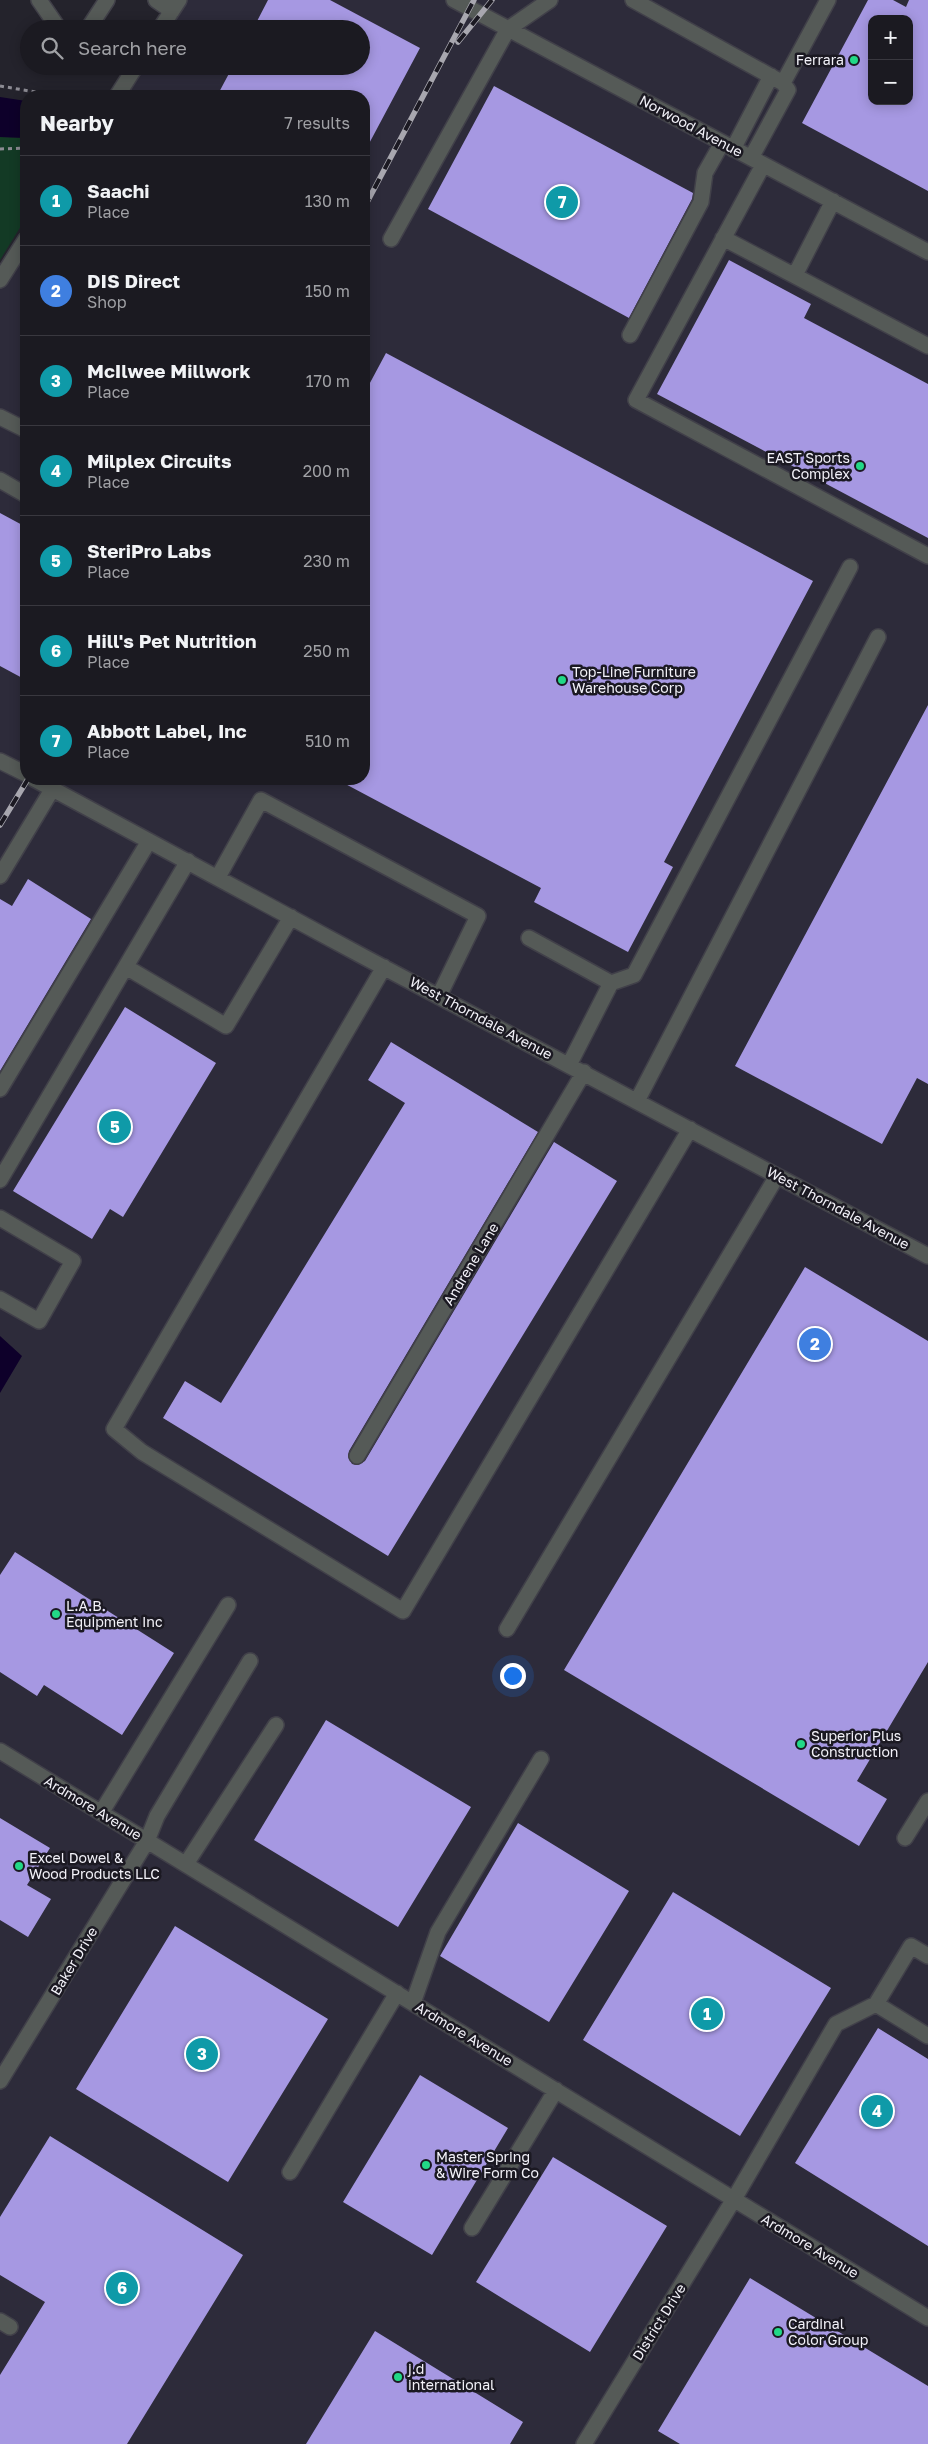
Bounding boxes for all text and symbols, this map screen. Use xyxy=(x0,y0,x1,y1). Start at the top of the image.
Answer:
map controls xyxy=(868,15,913,105)
button: + xyxy=(868,15,913,60)
search box xyxy=(20,20,370,75)
icon: search xyxy=(38,34,66,62)
text: Search here xyxy=(78,36,187,59)
place label: Ferrara xyxy=(796,51,844,68)
marker: Ferrara xyxy=(848,54,860,66)
button: − xyxy=(868,60,913,105)
street label: Norwood Avenue xyxy=(637,91,746,160)
text: Nearby xyxy=(40,110,114,136)
text: 7 results xyxy=(284,113,350,133)
text: Saachi xyxy=(87,179,149,202)
pin: 7 xyxy=(546,183,578,221)
text: 1 xyxy=(52,191,60,211)
text: 130 m xyxy=(305,191,350,211)
text: Place xyxy=(87,202,130,222)
text: DIS Direct xyxy=(87,269,180,292)
text: 2 xyxy=(51,281,61,301)
text: 150 m xyxy=(305,281,350,301)
text: Shop xyxy=(87,292,127,312)
text: McIlwee Millwork xyxy=(87,359,250,382)
text: 3 xyxy=(51,371,61,391)
text: 170 m xyxy=(306,371,350,391)
text: Place xyxy=(87,382,130,402)
text: Milplex Circuits xyxy=(87,449,232,472)
place label: EAST Sports Complex xyxy=(766,449,850,482)
marker: EAST Sports Complex xyxy=(854,460,866,472)
text: 4 xyxy=(51,461,61,481)
text: 200 m xyxy=(303,461,350,481)
text: Place xyxy=(87,472,130,492)
text: SteriPro Labs xyxy=(87,539,211,562)
text: 5 xyxy=(51,551,61,571)
text: 230 m xyxy=(303,551,350,571)
text: Place xyxy=(87,562,130,582)
text: Hill's Pet Nutrition xyxy=(87,629,256,652)
text: 6 xyxy=(51,641,61,661)
text: 250 m xyxy=(303,641,350,661)
text: Place xyxy=(87,652,130,672)
place label: Top-Line Furniture Warehouse Corp xyxy=(572,663,696,696)
marker: Top-Line Furniture Warehouse Corp xyxy=(556,674,568,686)
text: Abbott Label, Inc xyxy=(87,719,247,742)
text: 7 xyxy=(52,731,60,751)
text: 510 m xyxy=(305,731,350,751)
text: Place xyxy=(87,742,130,762)
street label: West Thorndale Avenue xyxy=(407,973,556,1062)
pin: 5 xyxy=(99,1108,131,1146)
street label: West Thorndale Avenue xyxy=(764,1163,913,1252)
street label: Andrene Lane xyxy=(439,1219,502,1308)
pin: 2 xyxy=(799,1325,831,1363)
place label: L.A.B. Equipment Inc xyxy=(66,1597,163,1630)
marker: L.A.B. Equipment Inc xyxy=(50,1608,62,1620)
your location xyxy=(500,1663,526,1689)
place label: Superior Plus Construction xyxy=(811,1727,901,1760)
marker: Superior Plus Construction xyxy=(795,1738,807,1750)
street label: Ardmore Avenue xyxy=(42,1772,145,1843)
place label: Excel Dowel & Wood Products LLC xyxy=(29,1849,160,1882)
marker: Excel Dowel & Wood Products LLC xyxy=(13,1860,25,1872)
street label: Baker Drive xyxy=(47,1923,101,1998)
pin: 1 xyxy=(691,1995,723,2033)
street label: Ardmore Avenue xyxy=(413,1998,516,2069)
pin: 3 xyxy=(186,2035,218,2073)
pin: 4 xyxy=(861,2092,893,2130)
place label: Master Spring & Wire Form Co xyxy=(436,2148,539,2181)
marker: Master Spring & Wire Form Co xyxy=(420,2159,432,2171)
street label: Ardmore Avenue xyxy=(759,2210,862,2281)
pin: 6 xyxy=(106,2269,138,2307)
street label: District Drive xyxy=(628,2280,689,2363)
place label: Cardinal Color Group xyxy=(788,2315,868,2348)
marker: Cardinal Color Group xyxy=(772,2326,784,2338)
place label: j.d international xyxy=(407,2360,495,2393)
marker: j.d international xyxy=(392,2371,404,2383)

